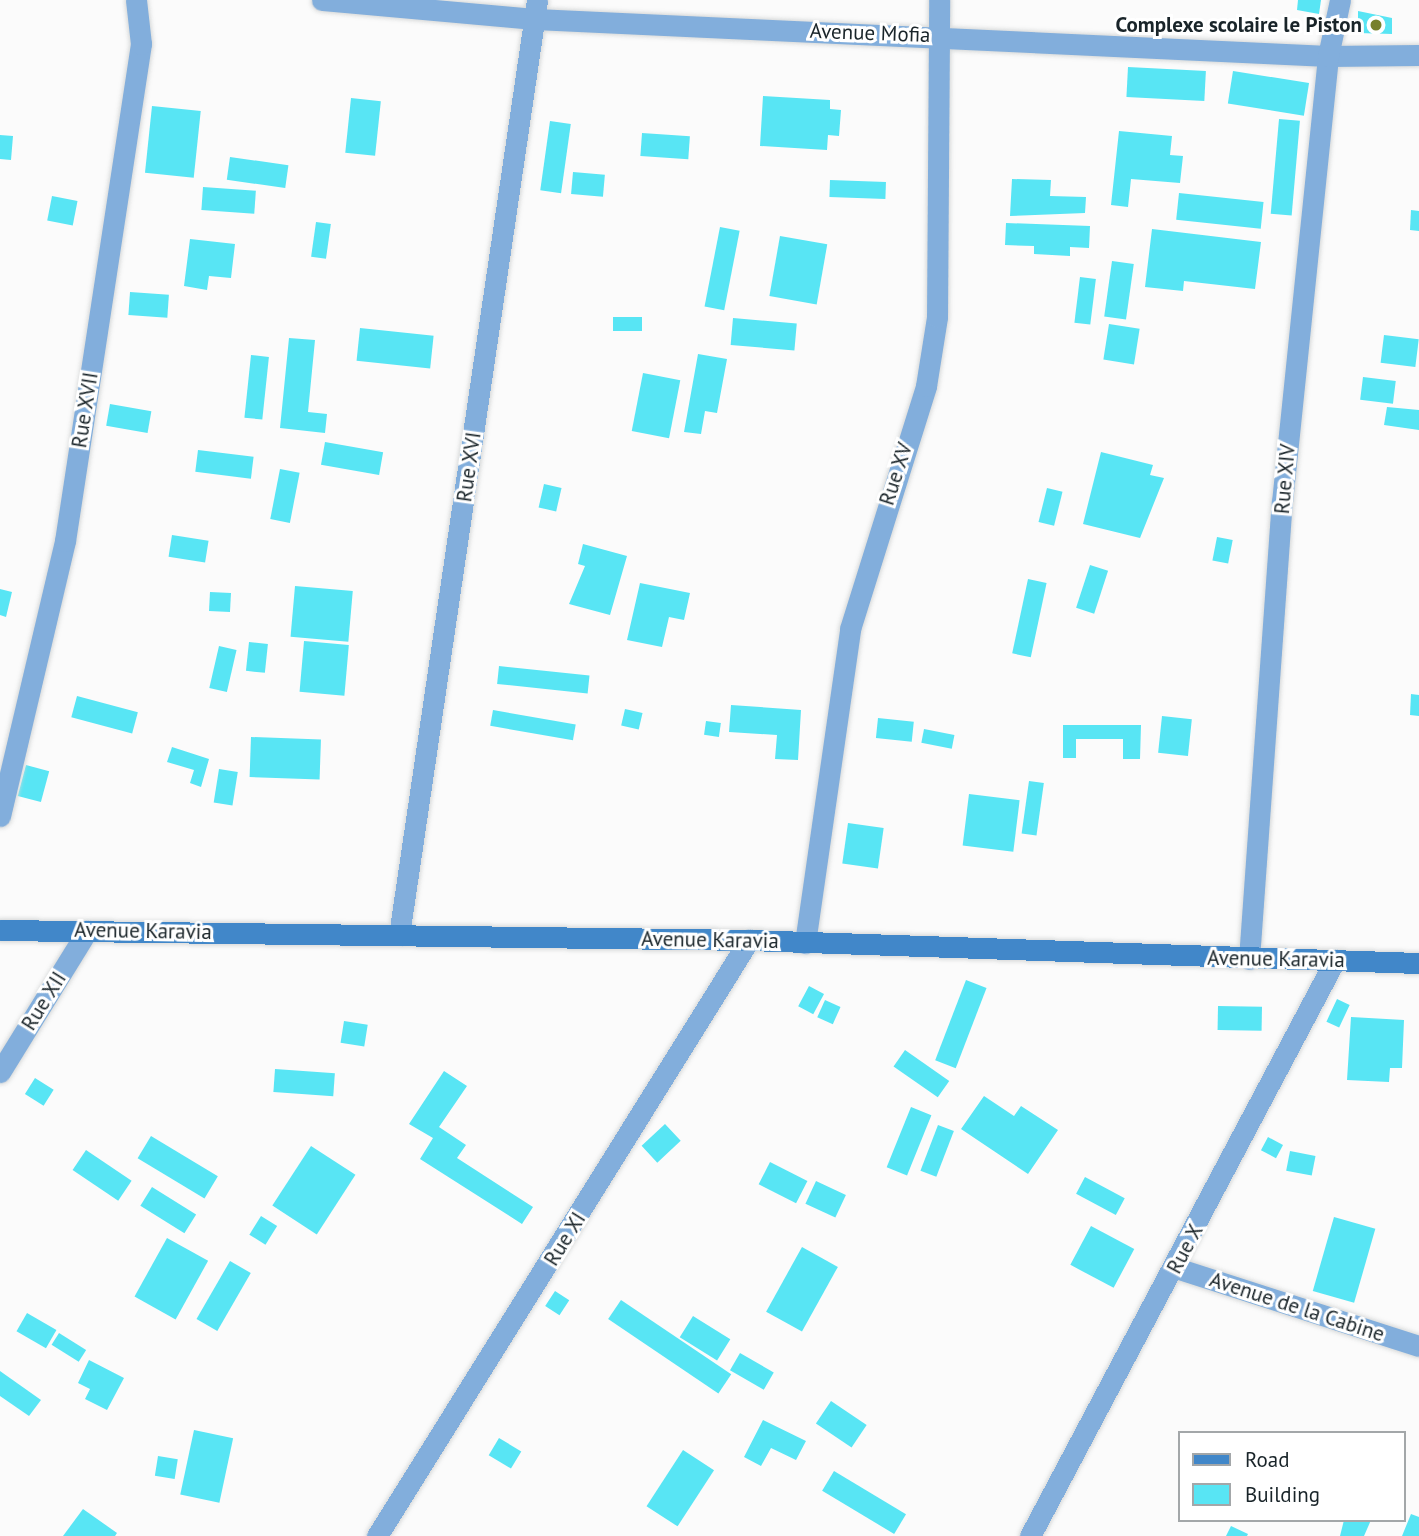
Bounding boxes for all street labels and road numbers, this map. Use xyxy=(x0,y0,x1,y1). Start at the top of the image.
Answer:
street label: Avenue Mofia xyxy=(809,18,931,48)
street label: Rue XVII xyxy=(67,370,103,450)
street label: Rue XVI xyxy=(452,430,486,504)
street label: Rue XV xyxy=(874,439,918,509)
street label: Rue XIV xyxy=(1269,443,1301,515)
street label: Avenue Karavia xyxy=(74,917,212,945)
street label: Avenue Karavia xyxy=(641,926,779,954)
street label: Avenue Karavia xyxy=(1207,945,1345,973)
street label: Rue XII xyxy=(16,967,72,1035)
street label: Rue XI xyxy=(539,1207,591,1271)
street label: Rue X xyxy=(1161,1220,1209,1278)
street label: Avenue de la Cabine xyxy=(1207,1267,1387,1347)

